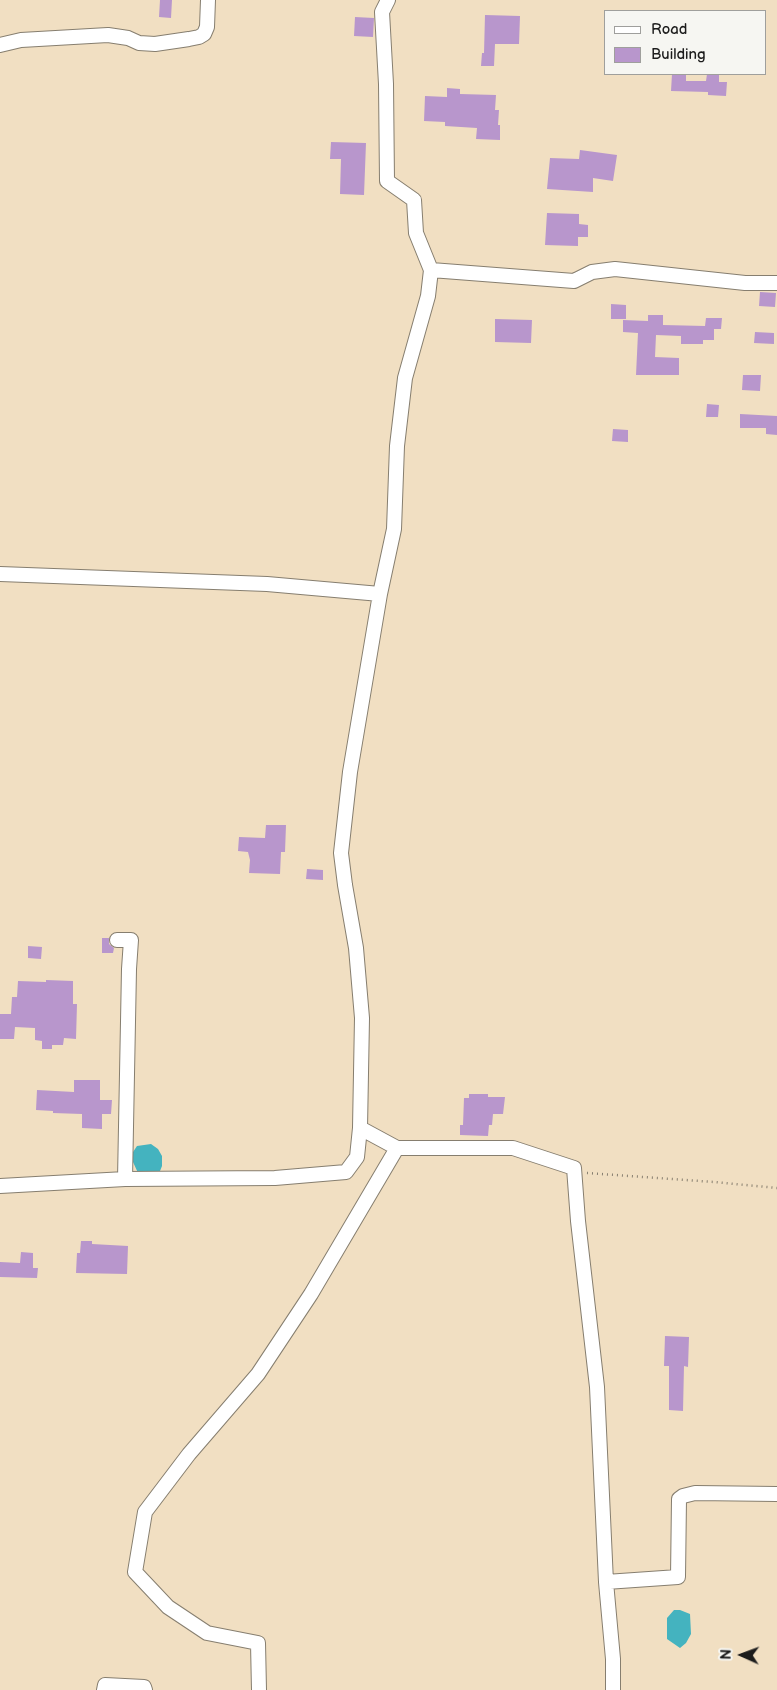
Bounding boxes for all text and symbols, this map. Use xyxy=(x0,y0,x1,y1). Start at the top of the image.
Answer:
legend xyxy=(604,10,767,75)
text: Road xyxy=(651,20,687,39)
text: Building xyxy=(651,45,706,64)
north arrow xyxy=(717,1630,767,1680)
text: N xyxy=(718,1649,735,1660)

